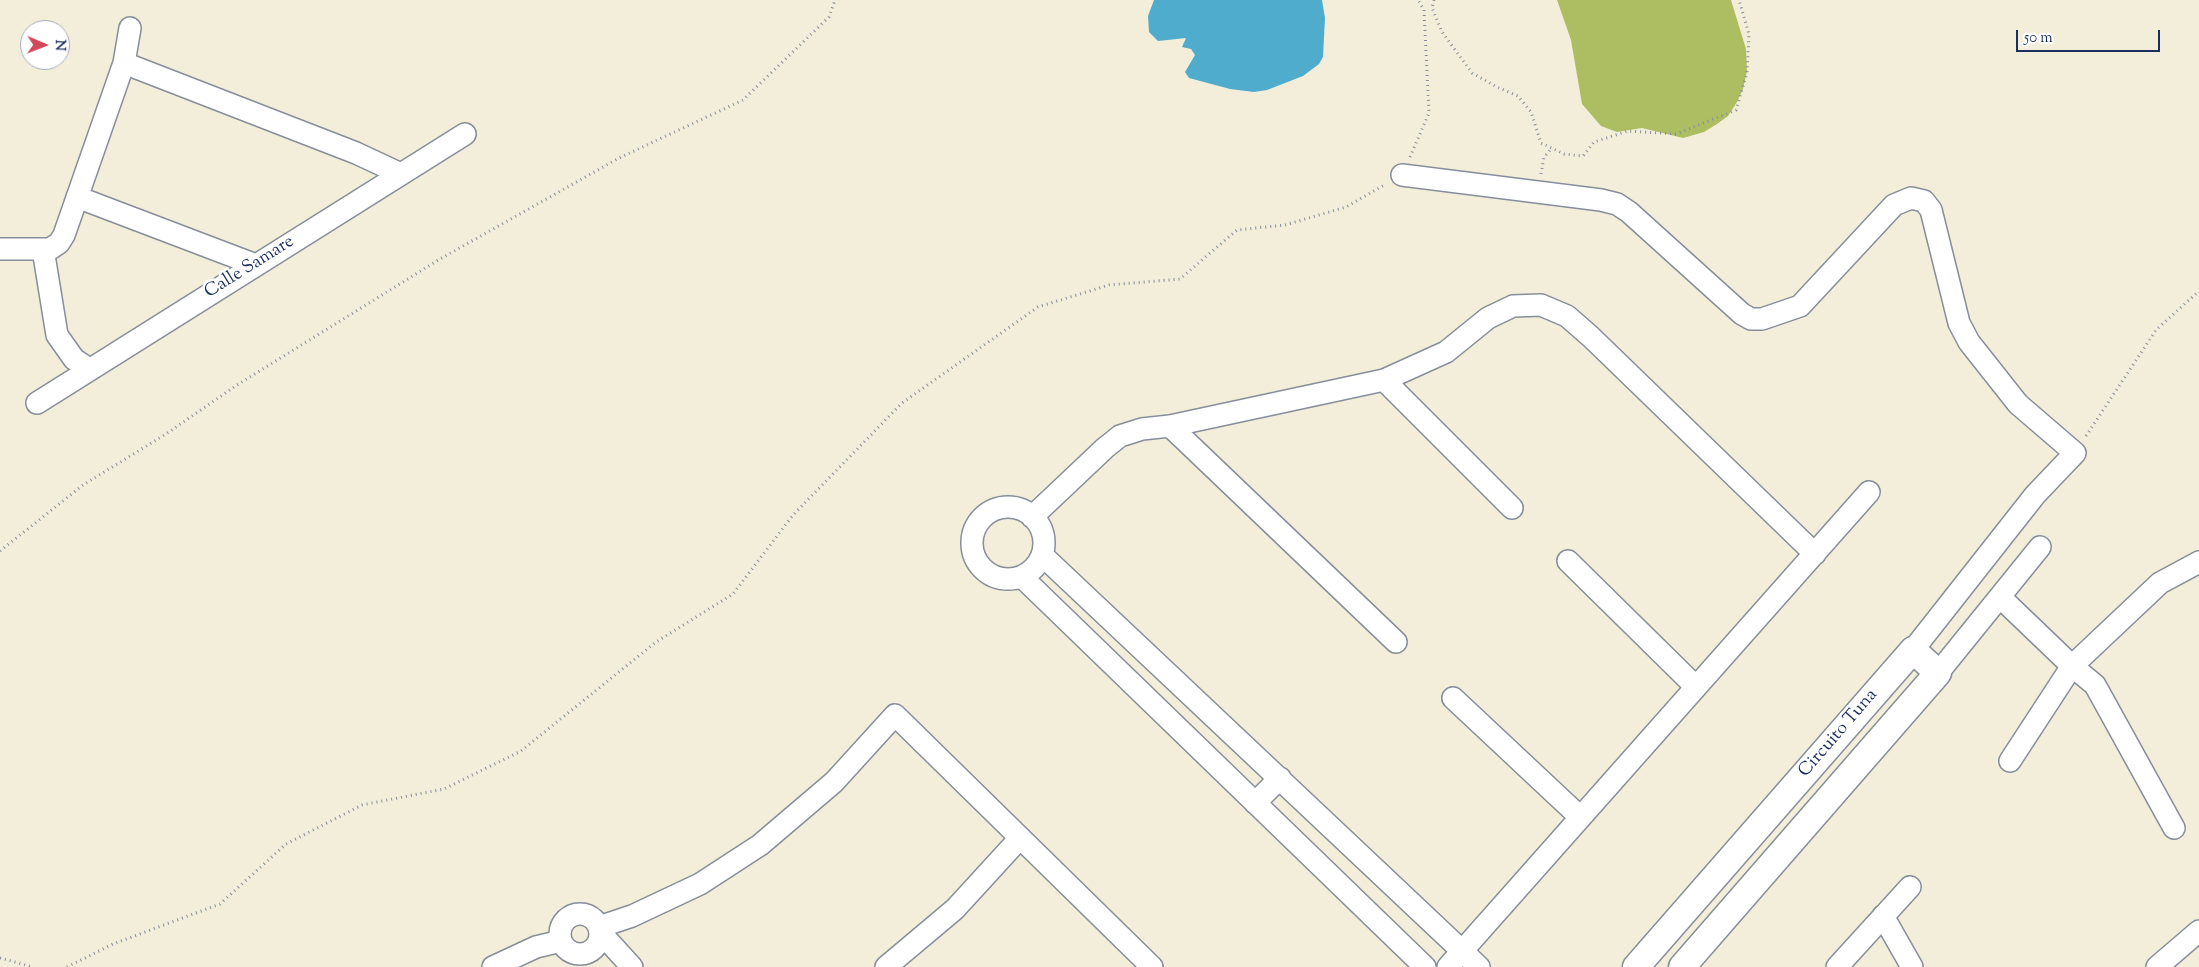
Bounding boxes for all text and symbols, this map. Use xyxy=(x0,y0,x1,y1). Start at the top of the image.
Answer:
north arrow xyxy=(20,20,70,70)
scale bar xyxy=(2019,20,2163,52)
text: 50 m xyxy=(2024,28,2053,49)
text: N xyxy=(49,39,69,51)
street label: Calle Samare xyxy=(201,232,299,304)
street label: Circuito Tuna xyxy=(1795,685,1883,783)

